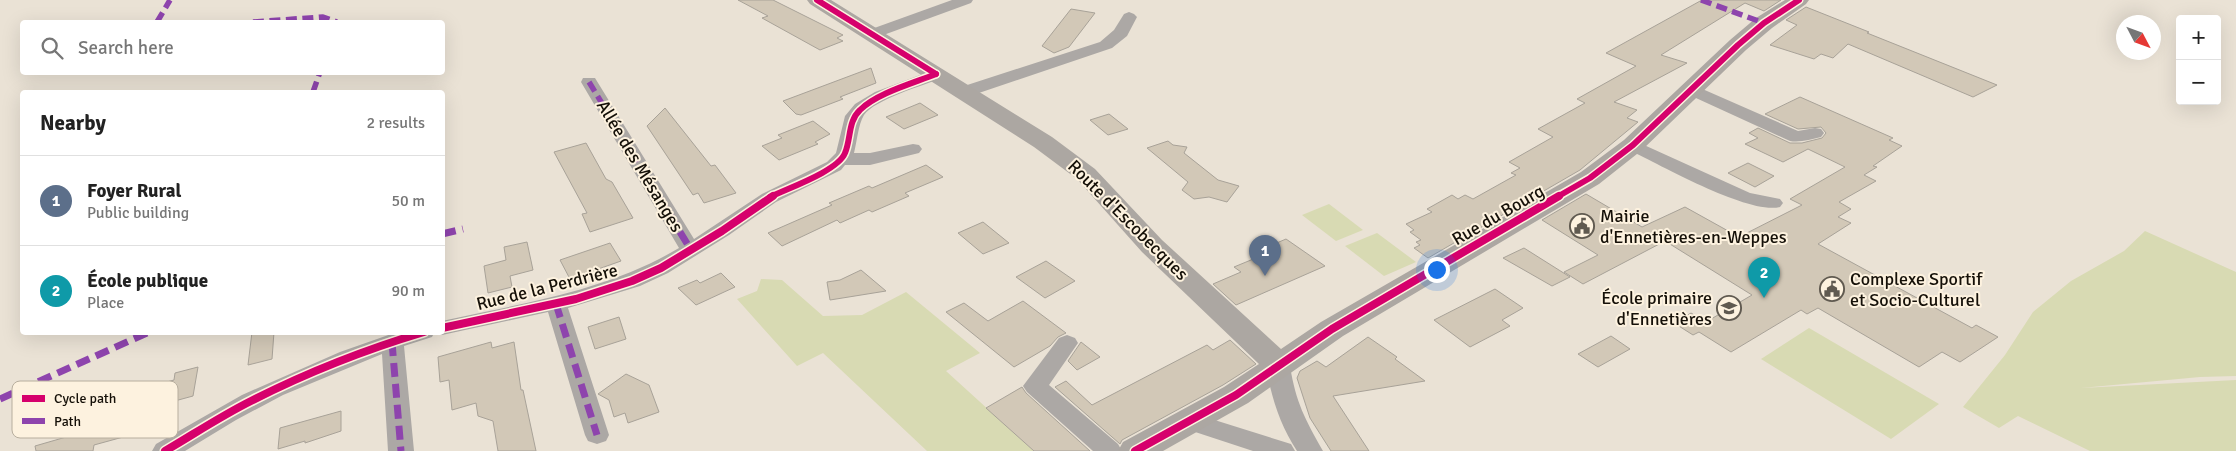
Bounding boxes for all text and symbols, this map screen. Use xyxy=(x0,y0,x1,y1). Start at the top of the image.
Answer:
north arrow xyxy=(2116,15,2161,60)
map controls xyxy=(2176,15,2221,105)
button: + xyxy=(2176,15,2221,60)
search box xyxy=(20,20,445,75)
icon: search xyxy=(38,34,66,62)
text: Search here xyxy=(78,36,174,60)
button: − xyxy=(2176,60,2221,105)
street label: Allée des Mésanges xyxy=(592,96,688,236)
text: Nearby xyxy=(40,110,106,136)
text: 2 results xyxy=(366,113,425,133)
street label: Route d'Escobecques xyxy=(1063,155,1193,285)
text: Foyer Rural xyxy=(87,179,181,203)
street label: Rue du Bourg xyxy=(1448,180,1548,250)
text: 1 xyxy=(52,191,60,211)
text: 50 m xyxy=(391,191,425,211)
text: Public building xyxy=(87,203,189,223)
place label: Mairie d'Ennetières-en-Weppes xyxy=(1600,205,1787,248)
public building icon: Mairie d'Ennetières-en-Weppes xyxy=(1569,213,1595,239)
pin: 1 xyxy=(1249,235,1281,276)
your location xyxy=(1424,257,1450,283)
pin: 2 xyxy=(1748,257,1780,298)
street label: Rue de la Perdrière xyxy=(474,259,620,315)
place label: Complexe Sportif et Socio-Culturel xyxy=(1850,268,1983,311)
text: École publique xyxy=(87,269,208,293)
public building icon: Complexe Sportif et Socio-Culturel xyxy=(1819,276,1845,302)
text: 2 xyxy=(52,281,60,301)
text: 90 m xyxy=(391,281,425,301)
place label: École primaire d'Ennetières xyxy=(1601,287,1712,330)
text: Place xyxy=(87,293,124,313)
school or university icon: École primaire d'Ennetières xyxy=(1716,295,1742,321)
legend xyxy=(12,381,178,438)
text: Cycle path xyxy=(54,390,116,407)
text: Path xyxy=(54,413,81,430)

